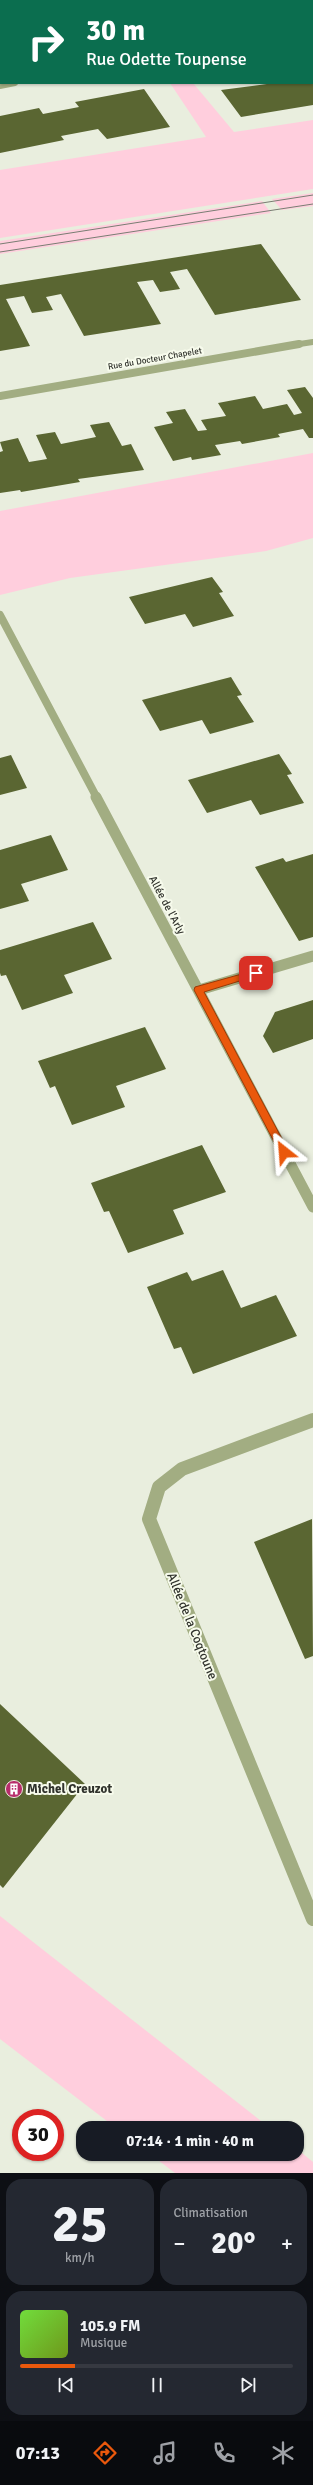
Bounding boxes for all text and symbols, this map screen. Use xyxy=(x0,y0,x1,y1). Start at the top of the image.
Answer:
text: 30 m xyxy=(86,14,145,48)
icon: right xyxy=(20,16,72,68)
text: Rue Odette Toupense xyxy=(86,48,247,70)
street label: Rue du Docteur Chapelet xyxy=(107,345,203,373)
street label: Allée de l'Arly xyxy=(146,874,188,937)
pin xyxy=(239,956,273,990)
icon: arrive xyxy=(245,962,267,984)
position arrow xyxy=(263,1131,305,1173)
street label: Allée de la Coqtoune xyxy=(163,1570,221,1682)
building icon: Michel Creuzot xyxy=(4,1779,24,1799)
place label: Michel Creuzot xyxy=(27,1781,112,1797)
speed limit sign: 30 xyxy=(12,2109,64,2161)
text: 07:14 · 1 min · 40 m xyxy=(126,2132,254,2150)
text: 25 xyxy=(52,2192,108,2256)
text: Climatisation xyxy=(174,2205,248,2221)
text: 20° xyxy=(211,2225,255,2262)
text: − xyxy=(174,2230,185,2257)
text: + xyxy=(281,2230,293,2257)
text: km/h xyxy=(65,2250,94,2266)
text: 105.9 FM xyxy=(80,2317,141,2335)
text: Musique xyxy=(80,2335,127,2351)
icon: previous xyxy=(55,2374,77,2396)
icon: pause xyxy=(146,2374,168,2396)
icon: next xyxy=(237,2374,259,2396)
icon: directions xyxy=(91,2439,119,2467)
icon: music xyxy=(151,2439,179,2467)
icon: phone xyxy=(210,2439,238,2467)
icon: climate xyxy=(269,2439,297,2467)
text: 07:13 xyxy=(16,2442,60,2464)

